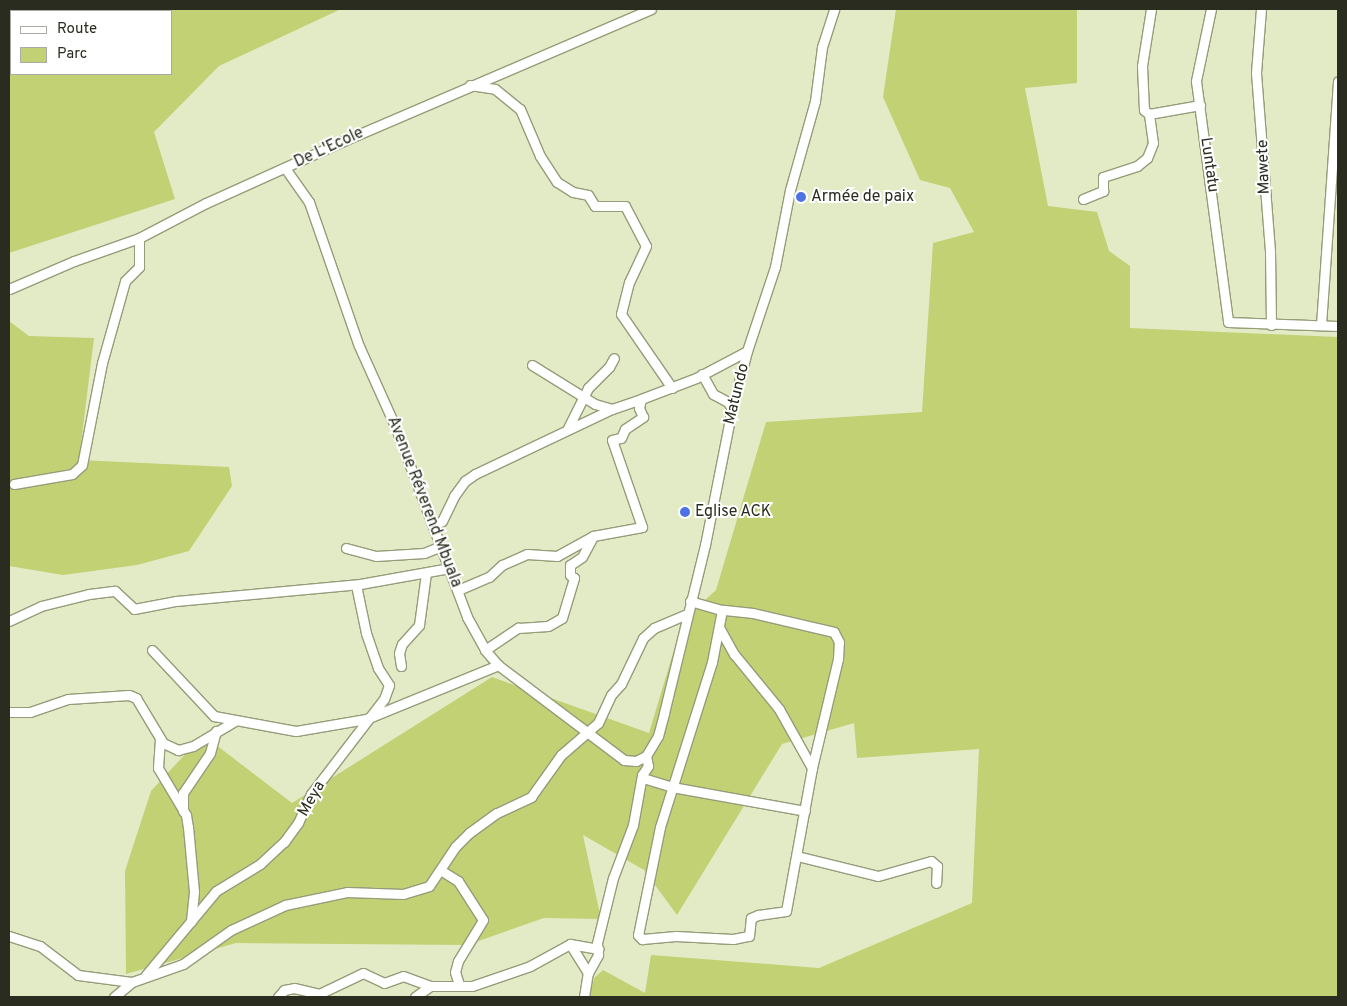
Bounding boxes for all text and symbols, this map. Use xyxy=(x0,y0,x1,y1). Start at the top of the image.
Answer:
legend xyxy=(10,10,172,75)
text: Route xyxy=(57,20,97,39)
text: Parc xyxy=(57,45,87,64)
street label: De L'Ecole xyxy=(291,124,367,172)
street label: Luntatu xyxy=(1196,136,1222,194)
street label: Mawete xyxy=(1253,139,1275,195)
place label: Armée de paix xyxy=(811,187,914,207)
marker: Armée de paix xyxy=(795,191,807,203)
street label: Matundo xyxy=(720,361,754,427)
street label: Avenue Réverend Mbuala xyxy=(383,414,465,590)
place label: Eglise ACK xyxy=(695,502,772,522)
marker: Eglise ACK xyxy=(679,506,691,518)
street label: Meya xyxy=(294,778,330,820)

